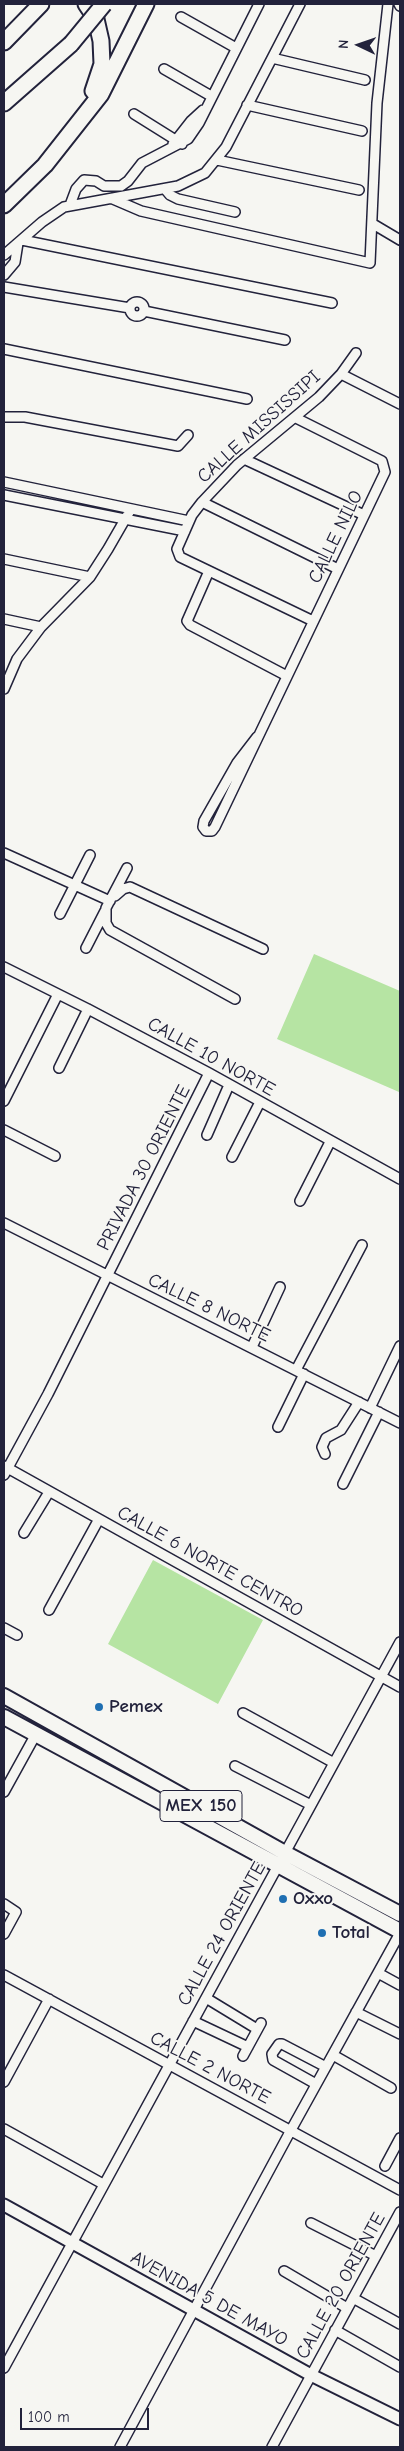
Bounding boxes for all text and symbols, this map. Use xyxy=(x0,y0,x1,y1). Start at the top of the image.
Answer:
north arrow xyxy=(334,20,384,70)
text: N xyxy=(335,39,352,49)
street label: CALLE MISSISSIPI xyxy=(193,366,325,488)
street label: CALLE NILO xyxy=(304,487,368,587)
street label: CALLE 10 NORTE xyxy=(143,1013,279,1101)
street label: PRIVADA 30 ORIENTE xyxy=(92,1081,196,1255)
street label: CALLE 8 NORTE xyxy=(144,1269,274,1347)
street label: CALLE 6 NORTE CENTRO xyxy=(113,1501,307,1623)
place label: Pemex xyxy=(109,1696,163,1718)
marker: Pemex xyxy=(93,1701,105,1713)
road number: MEX 150 xyxy=(160,1790,242,1822)
street label: CALLE 24 ORIENTE xyxy=(173,1858,271,2010)
place label: Oxxo xyxy=(293,1888,333,1910)
marker: Oxxo xyxy=(277,1893,289,1905)
place label: Total xyxy=(332,1922,370,1944)
marker: Total xyxy=(316,1927,328,1939)
street label: CALLE 2 NORTE xyxy=(146,2027,274,2109)
street label: CALLE 20 ORIENTE xyxy=(291,2209,391,2363)
street label: AVENIDA 5 DE MAYO xyxy=(127,2246,291,2352)
scale bar xyxy=(22,2398,151,2430)
text: 100 m xyxy=(28,2408,70,2426)

